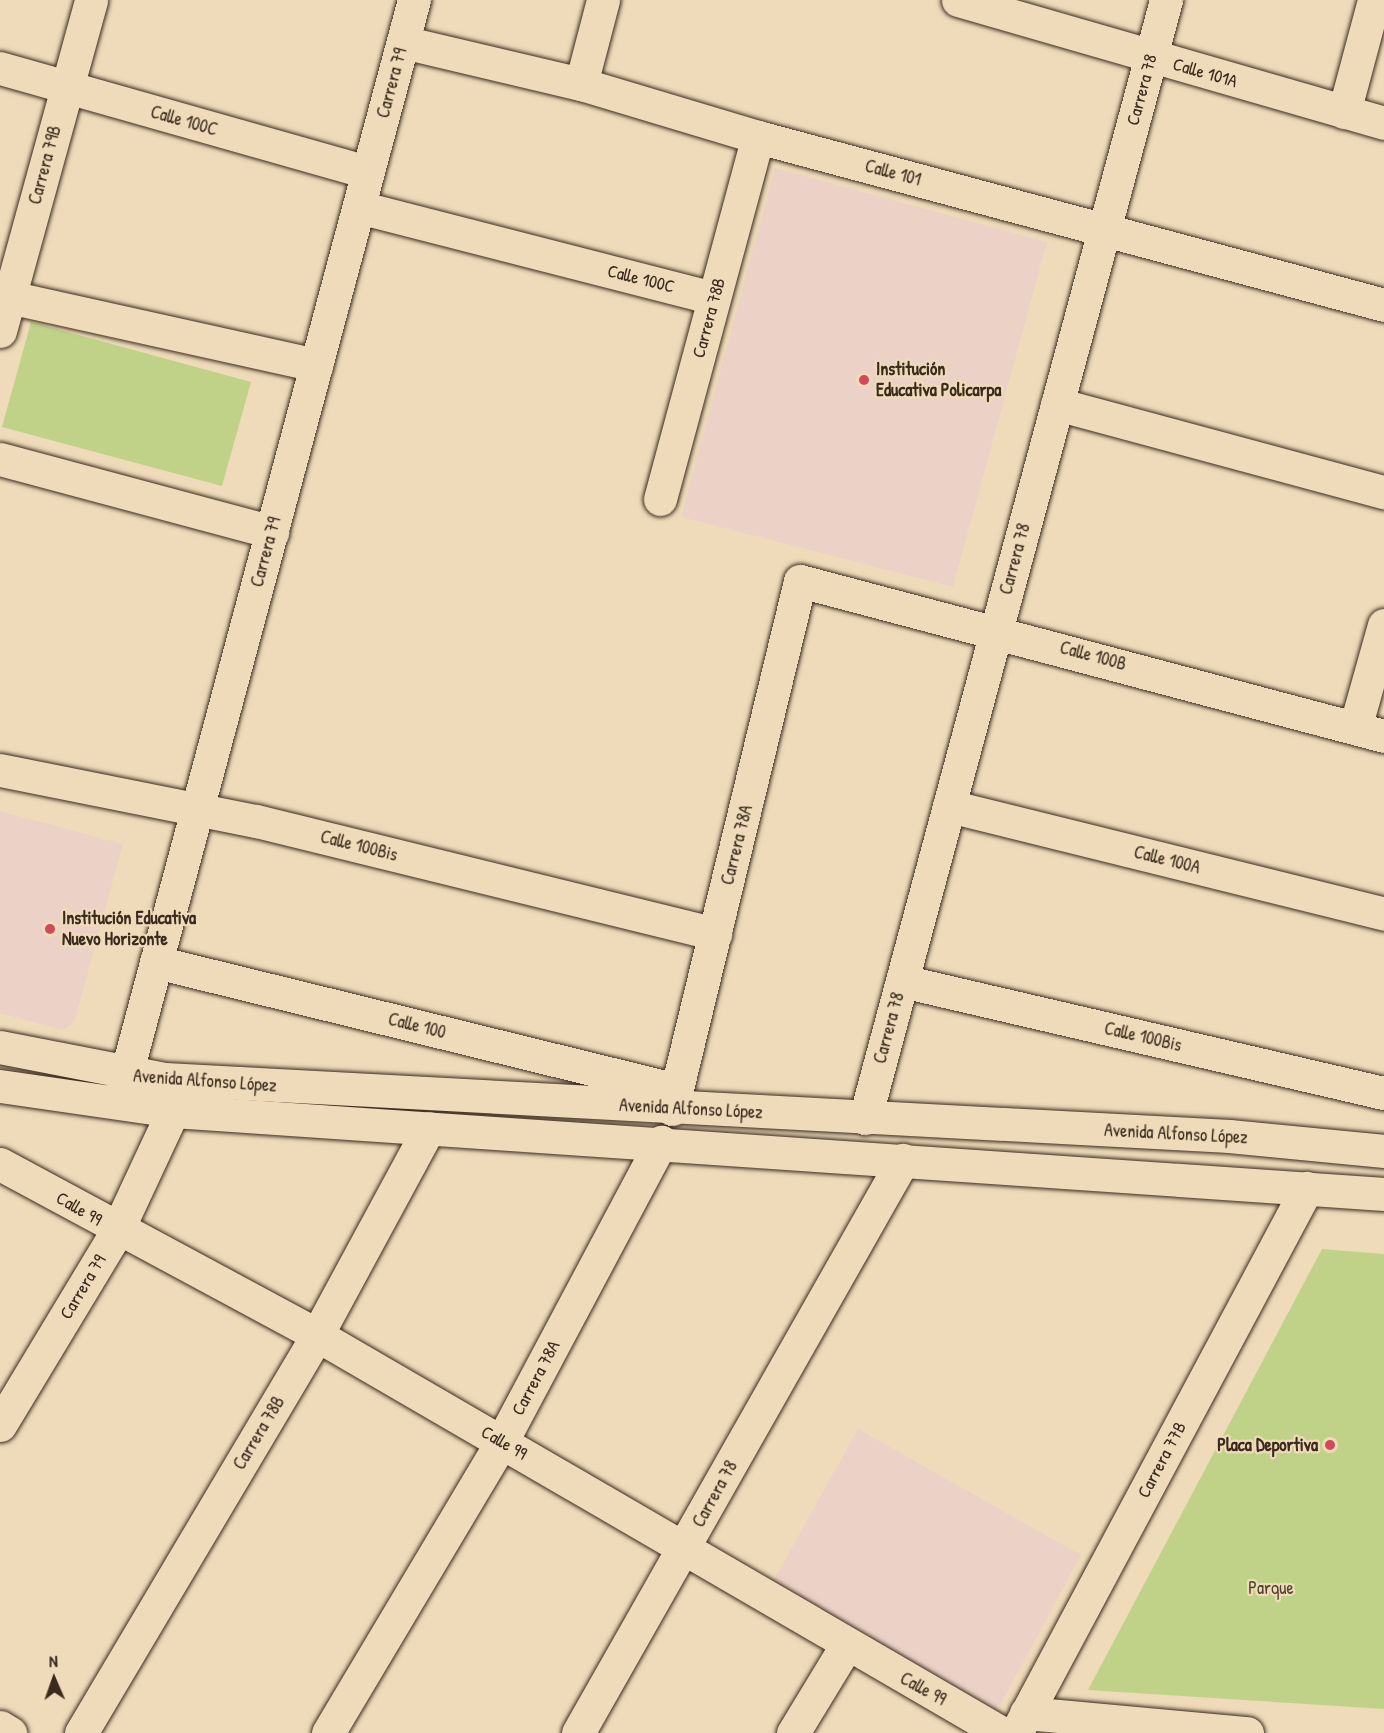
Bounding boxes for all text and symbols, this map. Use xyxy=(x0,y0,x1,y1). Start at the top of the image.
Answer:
street label: Carrera 79 xyxy=(372,46,412,120)
street label: Carrera 78 xyxy=(1122,52,1162,128)
street label: Calle 101A xyxy=(1170,54,1240,92)
street label: Calle 100C xyxy=(148,101,220,141)
street label: Carrera 79B xyxy=(24,123,66,207)
street label: Calle 101 xyxy=(863,155,923,191)
street label: Calle 100C xyxy=(605,260,677,298)
street label: Carrera 78B xyxy=(688,276,730,360)
place label: Institución Educativa Policarpa xyxy=(876,359,1001,401)
marker: Institución Educativa Policarpa xyxy=(857,373,871,387)
street label: Carrera 79 xyxy=(246,515,286,589)
street label: Carrera 78 xyxy=(995,521,1035,597)
street label: Calle 100B xyxy=(1057,637,1129,675)
street label: Carrera 78A xyxy=(717,803,757,887)
street label: Calle 100Bis xyxy=(318,826,400,866)
street label: Calle 100A xyxy=(1132,841,1202,879)
place label: Institución Educativa Nuevo Horizonte xyxy=(62,908,196,950)
marker: Institución Educativa Nuevo Horizonte xyxy=(43,922,57,936)
street label: Carrera 78 xyxy=(869,990,909,1066)
street label: Calle 100 xyxy=(386,1008,448,1044)
street label: Calle 100Bis xyxy=(1102,1018,1184,1056)
street label: Avenida Alfonso López xyxy=(133,1065,277,1097)
street label: Avenida Alfonso López xyxy=(619,1094,763,1124)
street label: Avenida Alfonso López xyxy=(1104,1119,1248,1149)
street label: Calle 99 xyxy=(52,1187,106,1231)
street label: Carrera 79 xyxy=(55,1251,111,1323)
street label: Carrera 78A xyxy=(507,1337,565,1419)
street label: Carrera 78B xyxy=(229,1392,289,1474)
street label: Carrera 77B xyxy=(1133,1418,1191,1502)
street label: Calle 99 xyxy=(477,1421,531,1465)
place label: Placa Deportiva xyxy=(1217,1434,1318,1456)
marker: Placa Deportiva xyxy=(1323,1438,1337,1452)
street label: Carrera 78 xyxy=(688,1457,742,1531)
park label: Parque xyxy=(1248,1577,1294,1599)
north arrow xyxy=(24,1649,84,1709)
text: N xyxy=(49,1650,58,1672)
street label: Calle 99 xyxy=(896,1668,950,1710)

